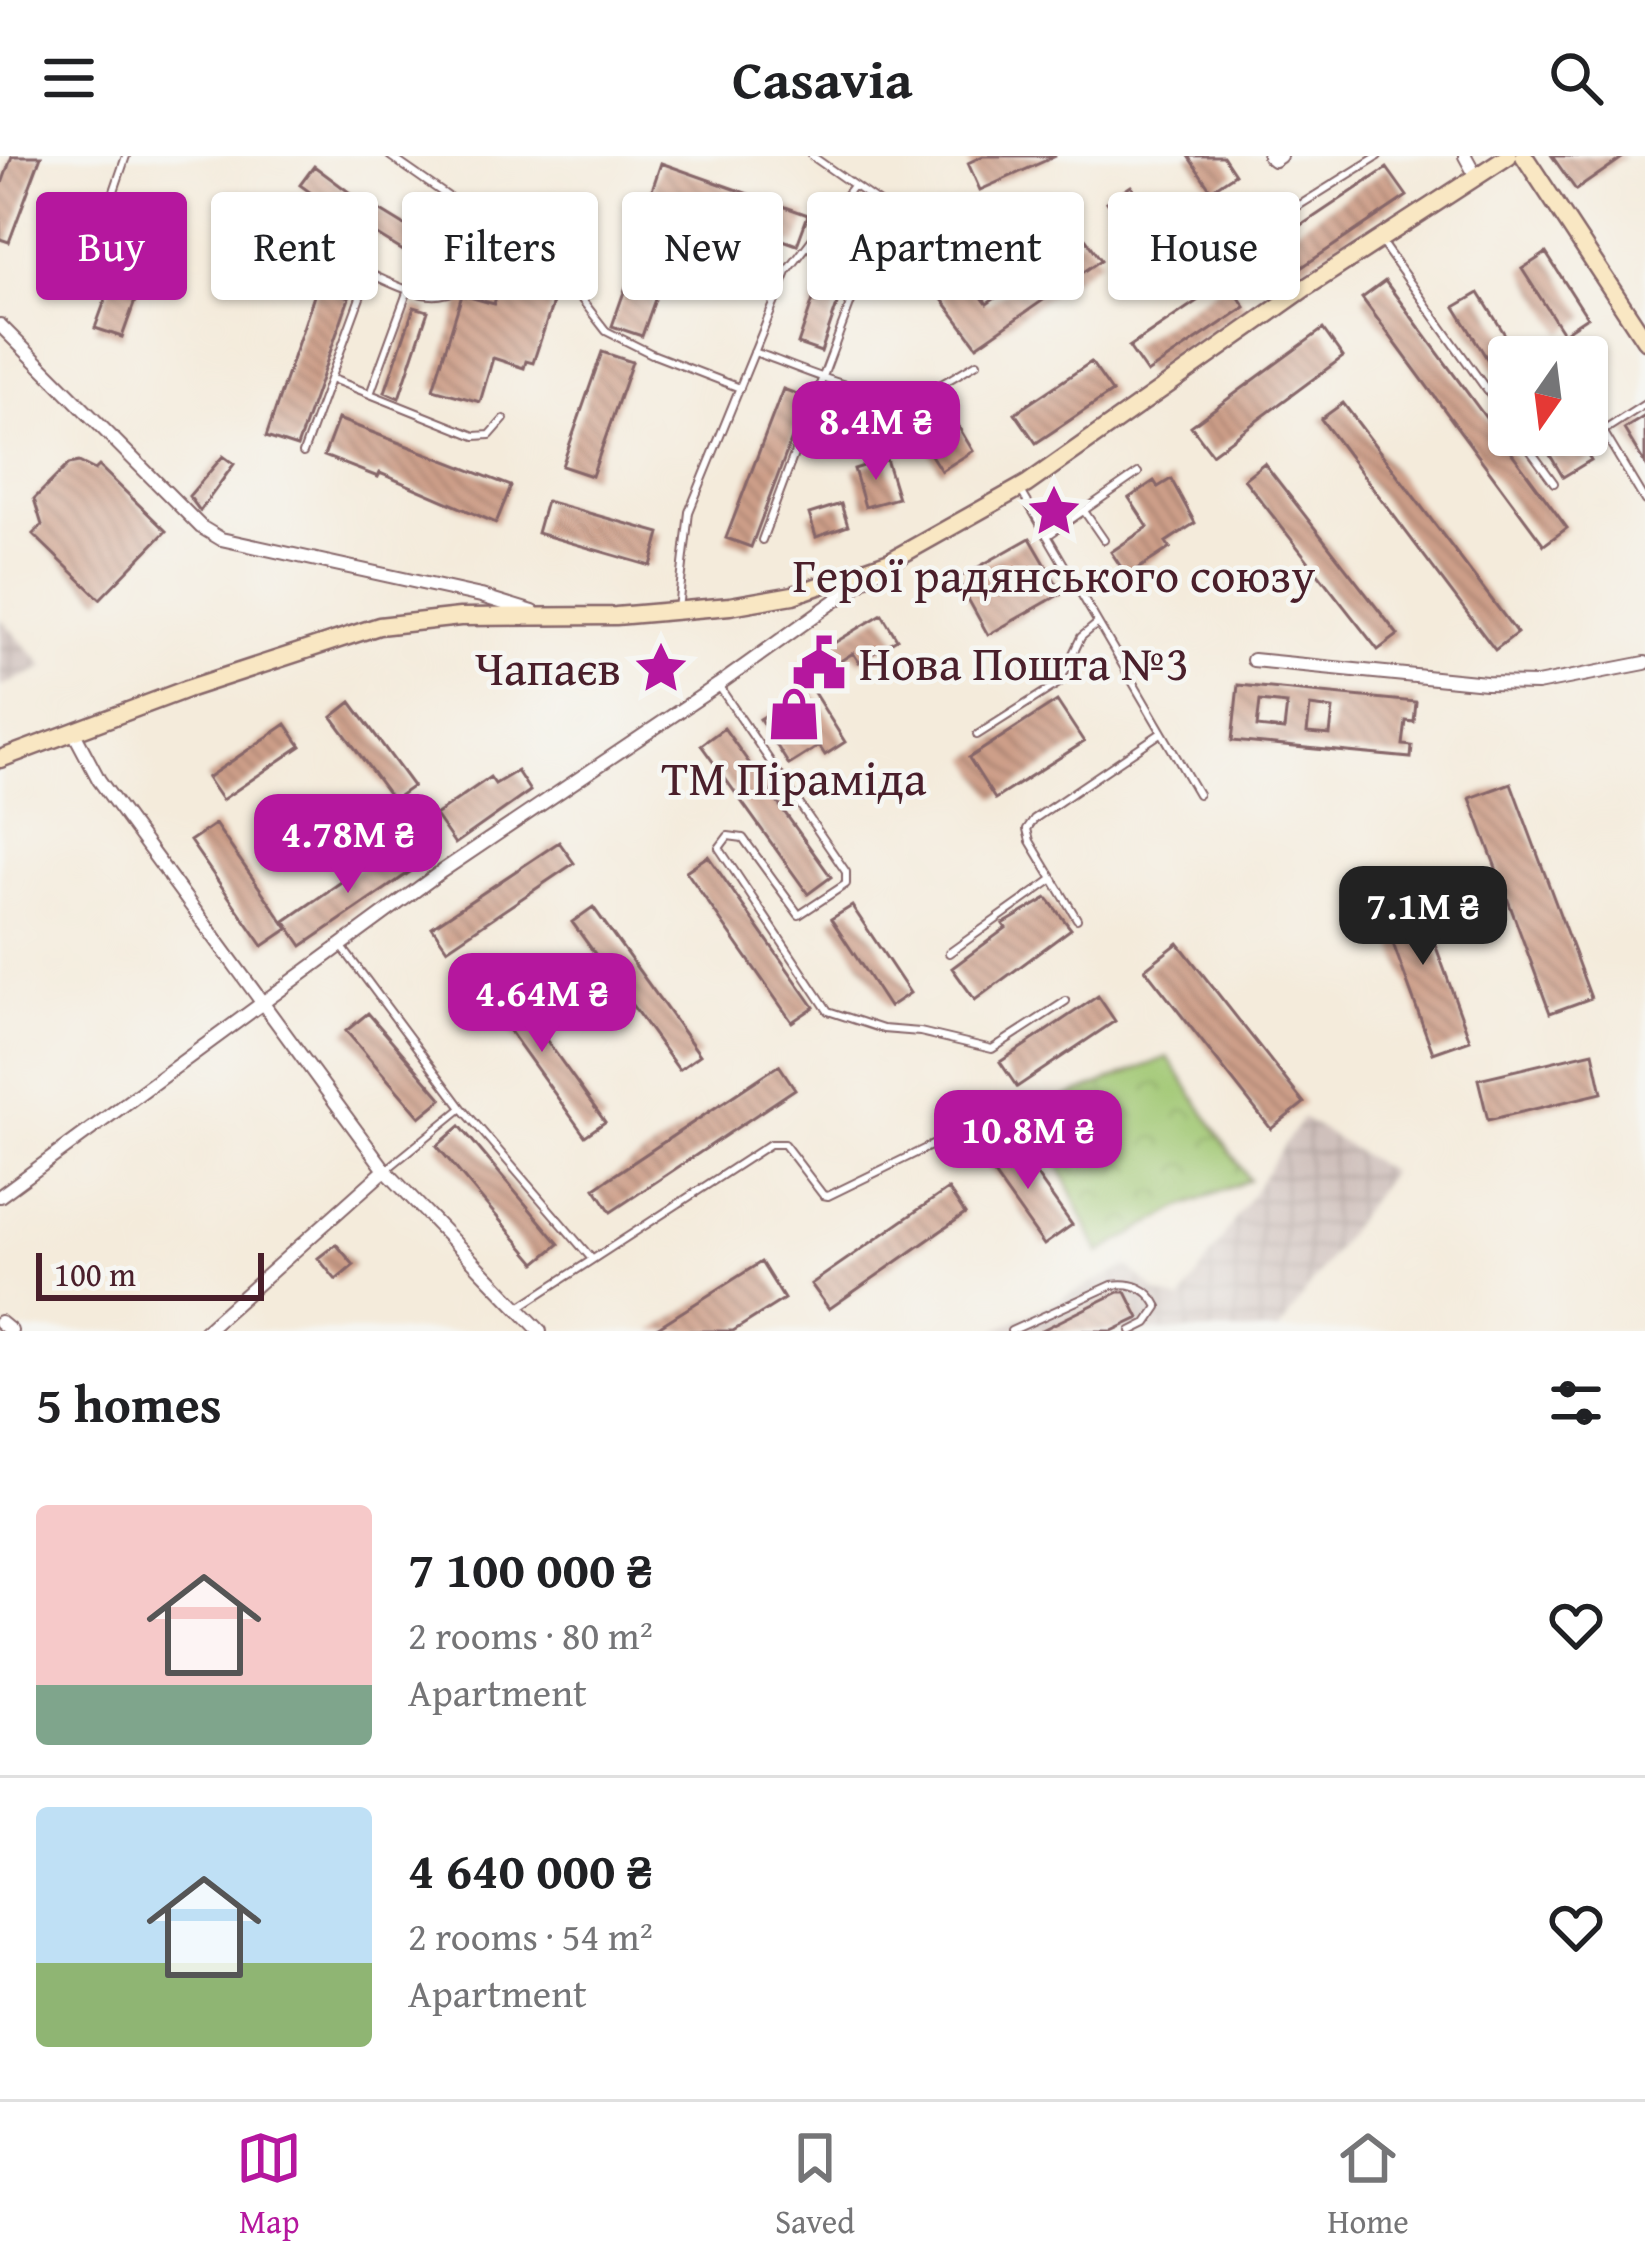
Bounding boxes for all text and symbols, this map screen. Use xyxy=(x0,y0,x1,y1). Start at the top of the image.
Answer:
text: Casavia xyxy=(732,39,913,118)
icon: menu xyxy=(36,45,102,111)
icon: search xyxy=(1543,45,1609,111)
chip: Buy xyxy=(36,192,187,300)
chip: Rent xyxy=(211,192,378,300)
chip: Filters xyxy=(402,192,598,300)
chip: New xyxy=(622,192,783,300)
chip: Apartment xyxy=(807,192,1084,300)
chip: House xyxy=(1108,192,1300,300)
north arrow xyxy=(1488,336,1608,456)
map controls xyxy=(1488,336,1608,456)
pin: 8.4M ₴ xyxy=(778,381,974,483)
text: 8.4M ₴ xyxy=(819,391,933,448)
place icon: Герої радянського союзу xyxy=(1025,482,1083,540)
place label: Герої радянського союзу xyxy=(792,539,1316,610)
place label: Нова Пошта №3 xyxy=(859,627,1189,698)
place label: Чапаєв xyxy=(474,632,621,703)
public building icon: Нова Пошта №3 xyxy=(790,634,848,692)
place icon: Чапаєв xyxy=(632,639,690,697)
shop icon: ТМ Піраміда xyxy=(765,685,823,743)
place label: ТМ Піраміда xyxy=(661,742,927,813)
pin: 4.78M ₴ xyxy=(237,794,459,896)
text: 4.78M ₴ xyxy=(281,804,415,861)
pin: 7.1M ₴ xyxy=(1325,866,1521,968)
text: 7.1M ₴ xyxy=(1366,876,1480,933)
pin: 4.64M ₴ xyxy=(431,953,653,1055)
text: 4.64M ₴ xyxy=(475,963,609,1020)
pin: 10.8M ₴ xyxy=(917,1090,1139,1192)
text: 10.8M ₴ xyxy=(961,1100,1095,1157)
scale bar xyxy=(36,1247,264,1300)
text: 100 m xyxy=(54,1250,136,1298)
text: 5 homes xyxy=(36,1366,222,1441)
icon: filters xyxy=(1543,1370,1609,1436)
text: 7 100 000 ₴ xyxy=(408,1531,653,1606)
icon: home xyxy=(132,1553,276,1697)
icon: heart xyxy=(1543,1592,1609,1658)
text: 2 rooms · 80 m² xyxy=(408,1606,653,1663)
text: Apartment xyxy=(408,1663,587,1720)
text: 4 640 000 ₴ xyxy=(408,1832,653,1907)
icon: home xyxy=(132,1855,276,1999)
icon: heart xyxy=(1543,1894,1609,1960)
text: 2 rooms · 54 m² xyxy=(408,1907,653,1964)
text: Apartment xyxy=(408,1964,587,2021)
tab: Map xyxy=(236,2125,302,2245)
tab: Saved xyxy=(775,2125,855,2245)
tab: Home xyxy=(1327,2125,1409,2245)

